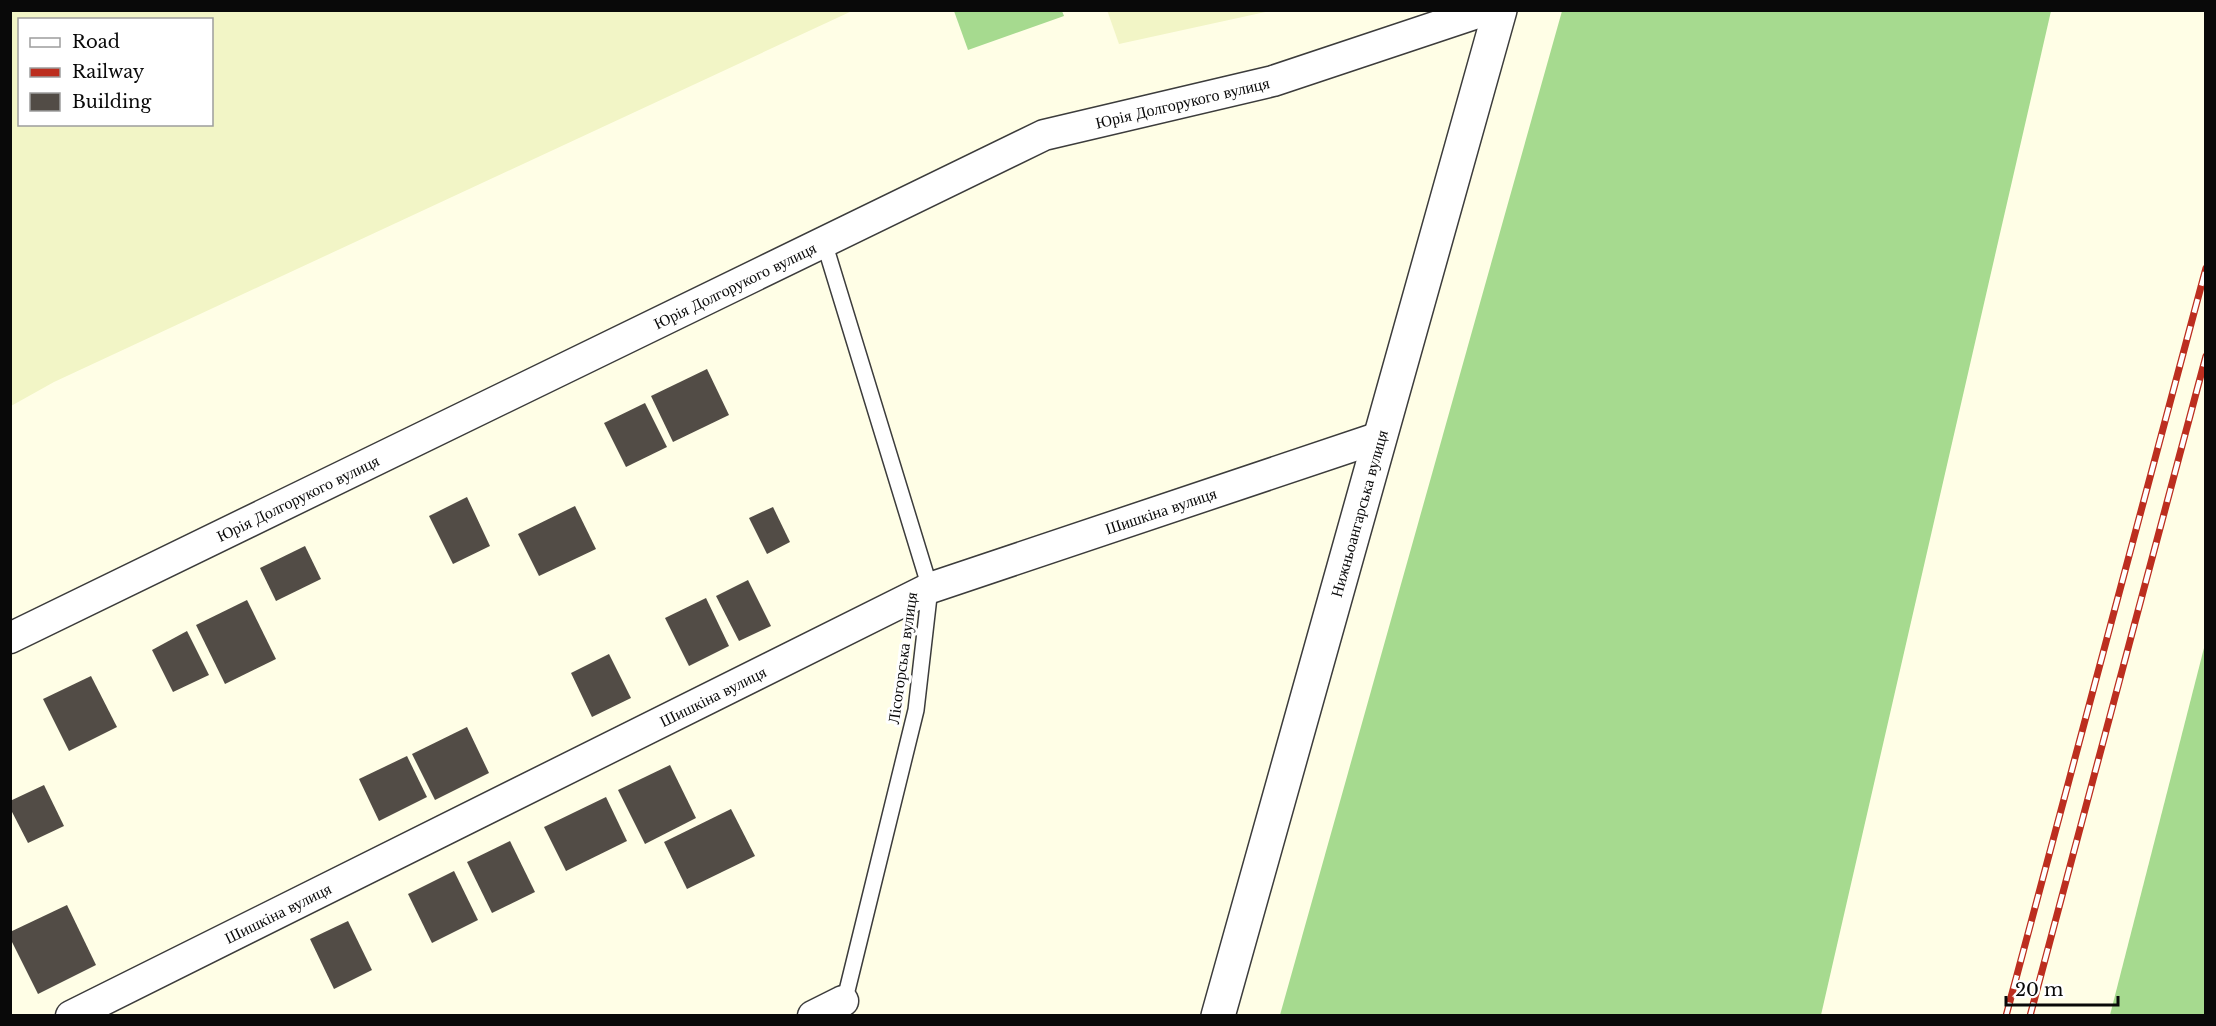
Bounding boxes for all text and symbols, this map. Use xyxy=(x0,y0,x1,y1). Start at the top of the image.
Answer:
legend xyxy=(18,18,213,126)
text: Road xyxy=(72,31,120,53)
text: Railway xyxy=(72,61,145,83)
street label: Юрія Долгорукого вулиця xyxy=(1093,72,1272,133)
text: Building xyxy=(72,91,151,113)
street label: Юрія Долгорукого вулиця xyxy=(650,237,820,333)
street label: Нижньоангарська вулиця xyxy=(1326,427,1392,599)
street label: Юрія Долгорукого вулиця xyxy=(213,450,383,546)
street label: Шишкіна вулиця xyxy=(1102,482,1220,539)
street label: Лісогорська вулиця xyxy=(883,590,921,725)
street label: Шишкіна вулиця xyxy=(656,661,770,731)
street label: Шишкіна вулиця xyxy=(221,878,335,948)
scale bar xyxy=(2006,969,2118,1007)
text: 20 m xyxy=(2015,979,2063,1001)

